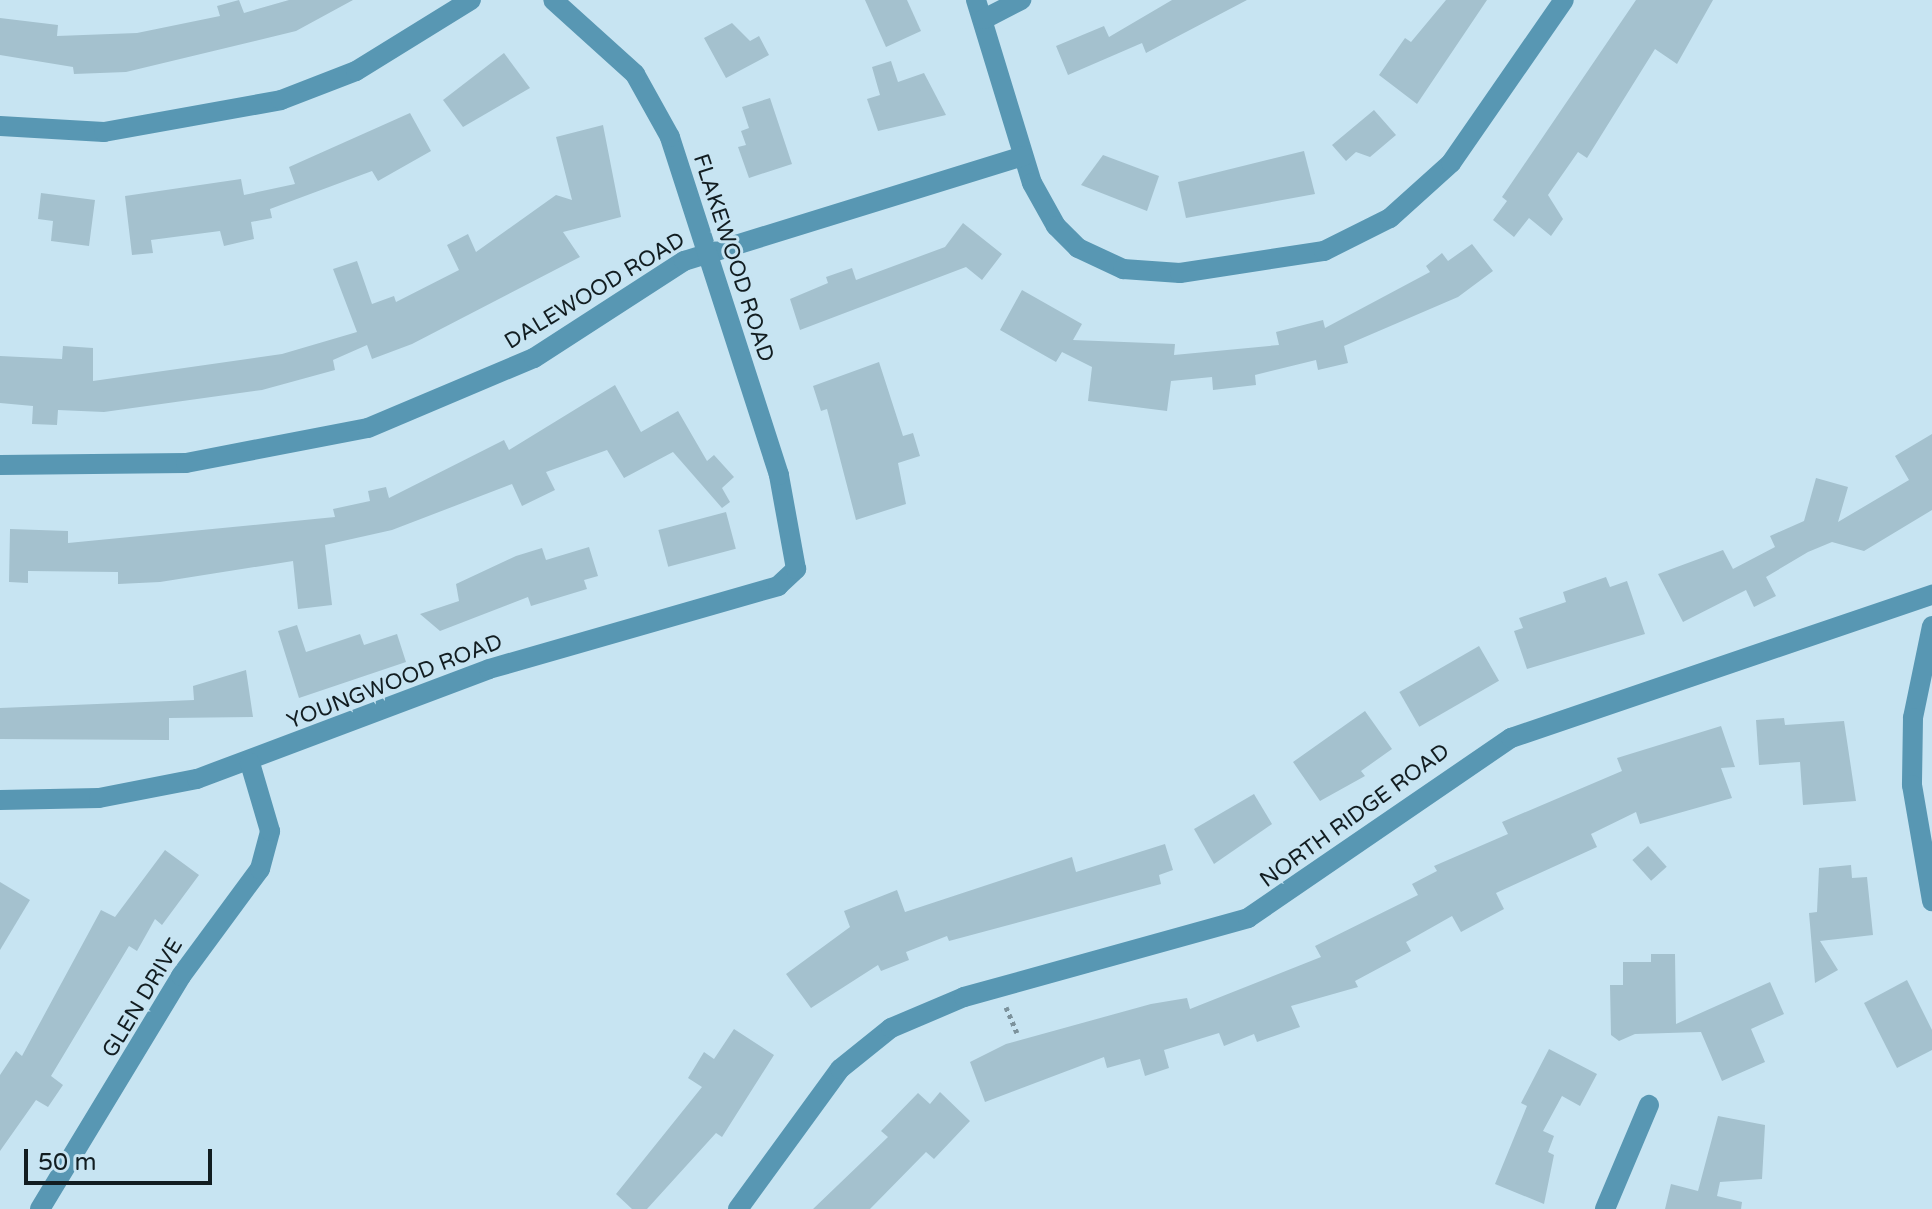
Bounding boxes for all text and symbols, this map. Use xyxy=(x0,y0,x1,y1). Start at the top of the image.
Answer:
street label: FLAKEWOOD ROAD xyxy=(687,151,779,365)
street label: DALEWOOD ROAD xyxy=(500,227,690,355)
street label: YOUNGWOOD ROAD xyxy=(284,629,506,735)
street label: NORTH RIDGE ROAD xyxy=(1255,738,1455,894)
street label: GLEN DRIVE xyxy=(97,934,189,1062)
scale bar xyxy=(28,1133,216,1183)
text: 50 m xyxy=(38,1148,96,1177)

